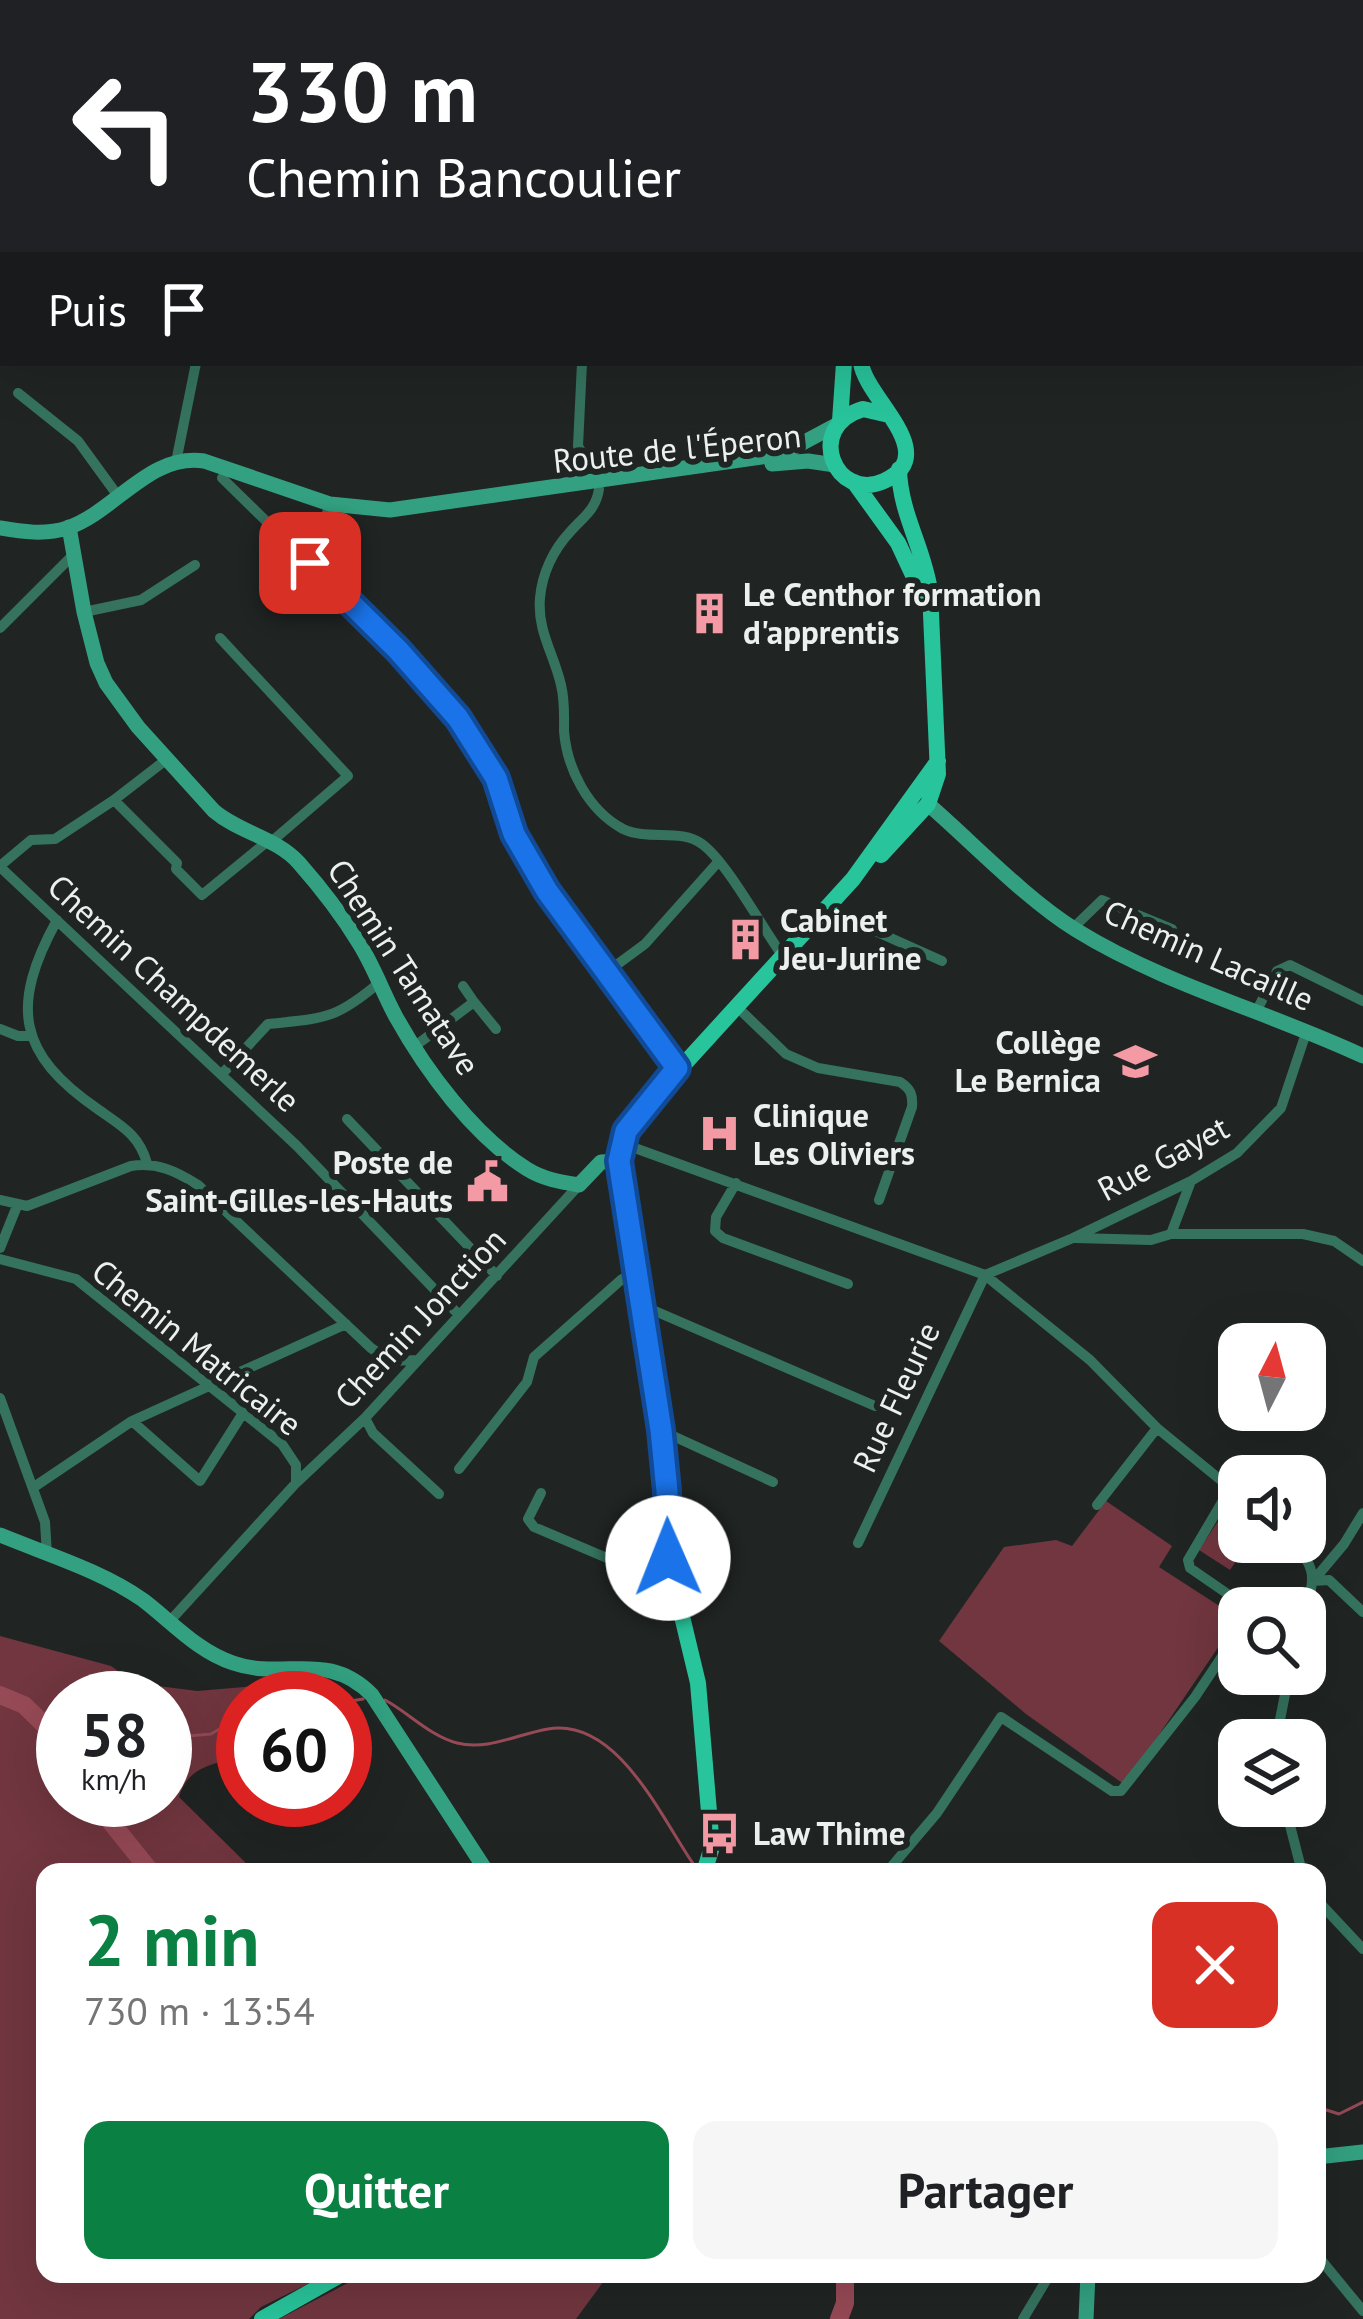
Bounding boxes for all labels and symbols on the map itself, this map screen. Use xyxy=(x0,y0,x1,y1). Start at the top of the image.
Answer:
street label: Route de l'Éperon xyxy=(551,413,803,482)
pin xyxy=(259,512,361,614)
place label: Le Centhor formation d'apprentis xyxy=(743,572,1041,653)
building icon: Le Centhor formation d'apprentis xyxy=(686,590,732,636)
street label: Chemin Tamatave xyxy=(318,850,490,1083)
street label: Chemin Champdemerle xyxy=(39,864,310,1121)
street label: Chemin Lacaille xyxy=(1098,889,1321,1020)
place label: Cabinet Jeu-Jurine xyxy=(779,898,921,979)
building icon: Cabinet Jeu-Jurine xyxy=(723,916,769,962)
place label: Collège Le Bernica xyxy=(955,1020,1101,1101)
school or university icon: Collège Le Bernica xyxy=(1112,1038,1158,1084)
place label: Clinique Les Oliviers xyxy=(753,1093,915,1174)
street label: Rue Gayet xyxy=(1090,1105,1236,1210)
hospital icon: Clinique Les Oliviers xyxy=(696,1111,742,1157)
place label: Poste de Saint-Gilles-les-Hauts xyxy=(145,1140,453,1221)
public building icon: Poste de Saint-Gilles-les-Hauts xyxy=(464,1158,510,1204)
street label: Chemin Jonction xyxy=(325,1218,515,1417)
street label: Chemin Matricaire xyxy=(84,1249,311,1444)
street label: Rue Fleurie xyxy=(842,1315,949,1479)
north arrow xyxy=(1218,1323,1326,1431)
position arrow xyxy=(605,1495,731,1621)
speed limit sign: 60 xyxy=(216,1671,372,1827)
bus stop icon: Law Thime xyxy=(696,1810,742,1856)
place label: Law Thime xyxy=(753,1811,905,1854)

